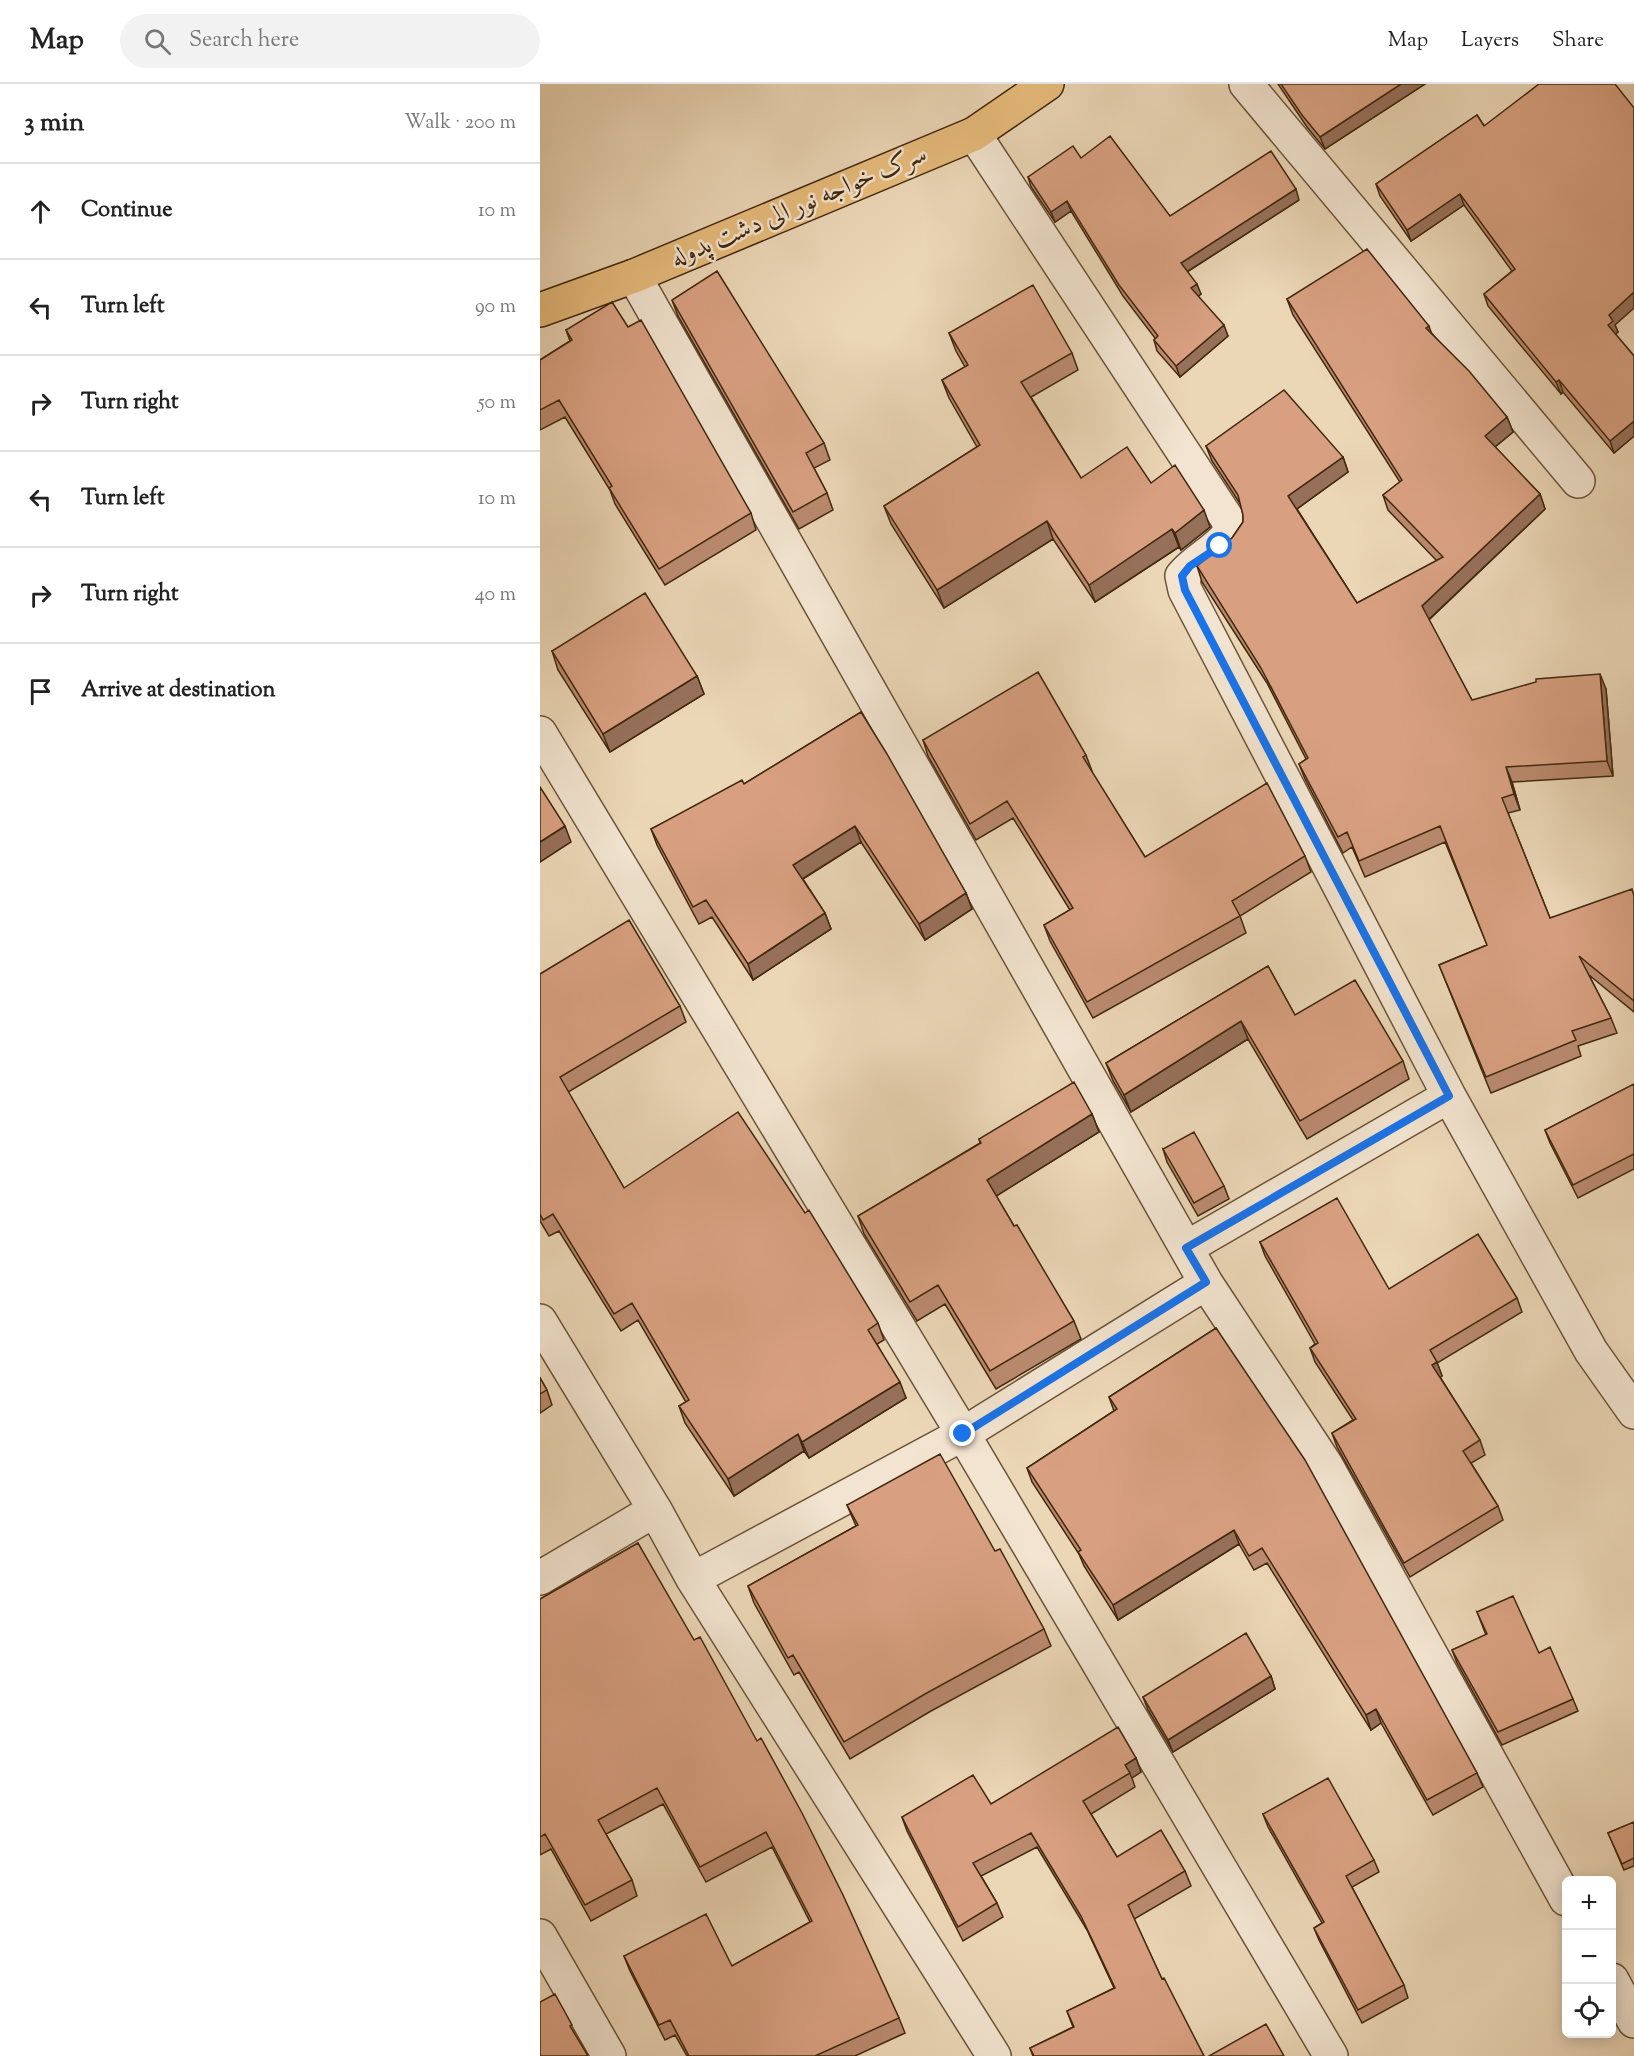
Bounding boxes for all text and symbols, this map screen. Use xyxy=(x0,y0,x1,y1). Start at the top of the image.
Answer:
search box xyxy=(120,14,540,68)
text: Map xyxy=(30,21,84,61)
icon: search xyxy=(141,25,174,58)
text: Search here xyxy=(189,25,299,57)
text: Map xyxy=(1388,26,1428,56)
text: Layers xyxy=(1461,26,1519,56)
text: Share xyxy=(1552,26,1604,56)
text: 3 min xyxy=(24,105,84,142)
text: Walk · 200 m xyxy=(404,109,516,138)
street label: سرک خواجه نور الی دشت پدوله xyxy=(665,136,933,278)
icon: ahead xyxy=(24,195,57,228)
text: Continue xyxy=(81,195,172,227)
text: 10 m xyxy=(478,197,516,226)
icon: left xyxy=(24,291,57,324)
text: Turn left xyxy=(81,291,164,323)
text: 90 m xyxy=(475,293,516,322)
icon: right xyxy=(24,387,57,420)
text: Turn right xyxy=(81,387,178,419)
text: 50 m xyxy=(478,389,516,418)
icon: left xyxy=(24,483,57,516)
text: Turn left xyxy=(81,483,164,515)
text: 10 m xyxy=(478,485,516,514)
route start xyxy=(1206,532,1232,558)
icon: right xyxy=(24,579,57,612)
text: Turn right xyxy=(81,579,178,611)
text: 40 m xyxy=(475,581,516,610)
icon: arrive xyxy=(24,675,57,708)
text: Arrive at destination xyxy=(81,675,276,707)
route end xyxy=(949,1420,975,1446)
map controls xyxy=(1562,1876,1616,2038)
button: + xyxy=(1562,1876,1616,1930)
button: − xyxy=(1562,1930,1616,1984)
button: locate xyxy=(1562,1984,1616,2038)

